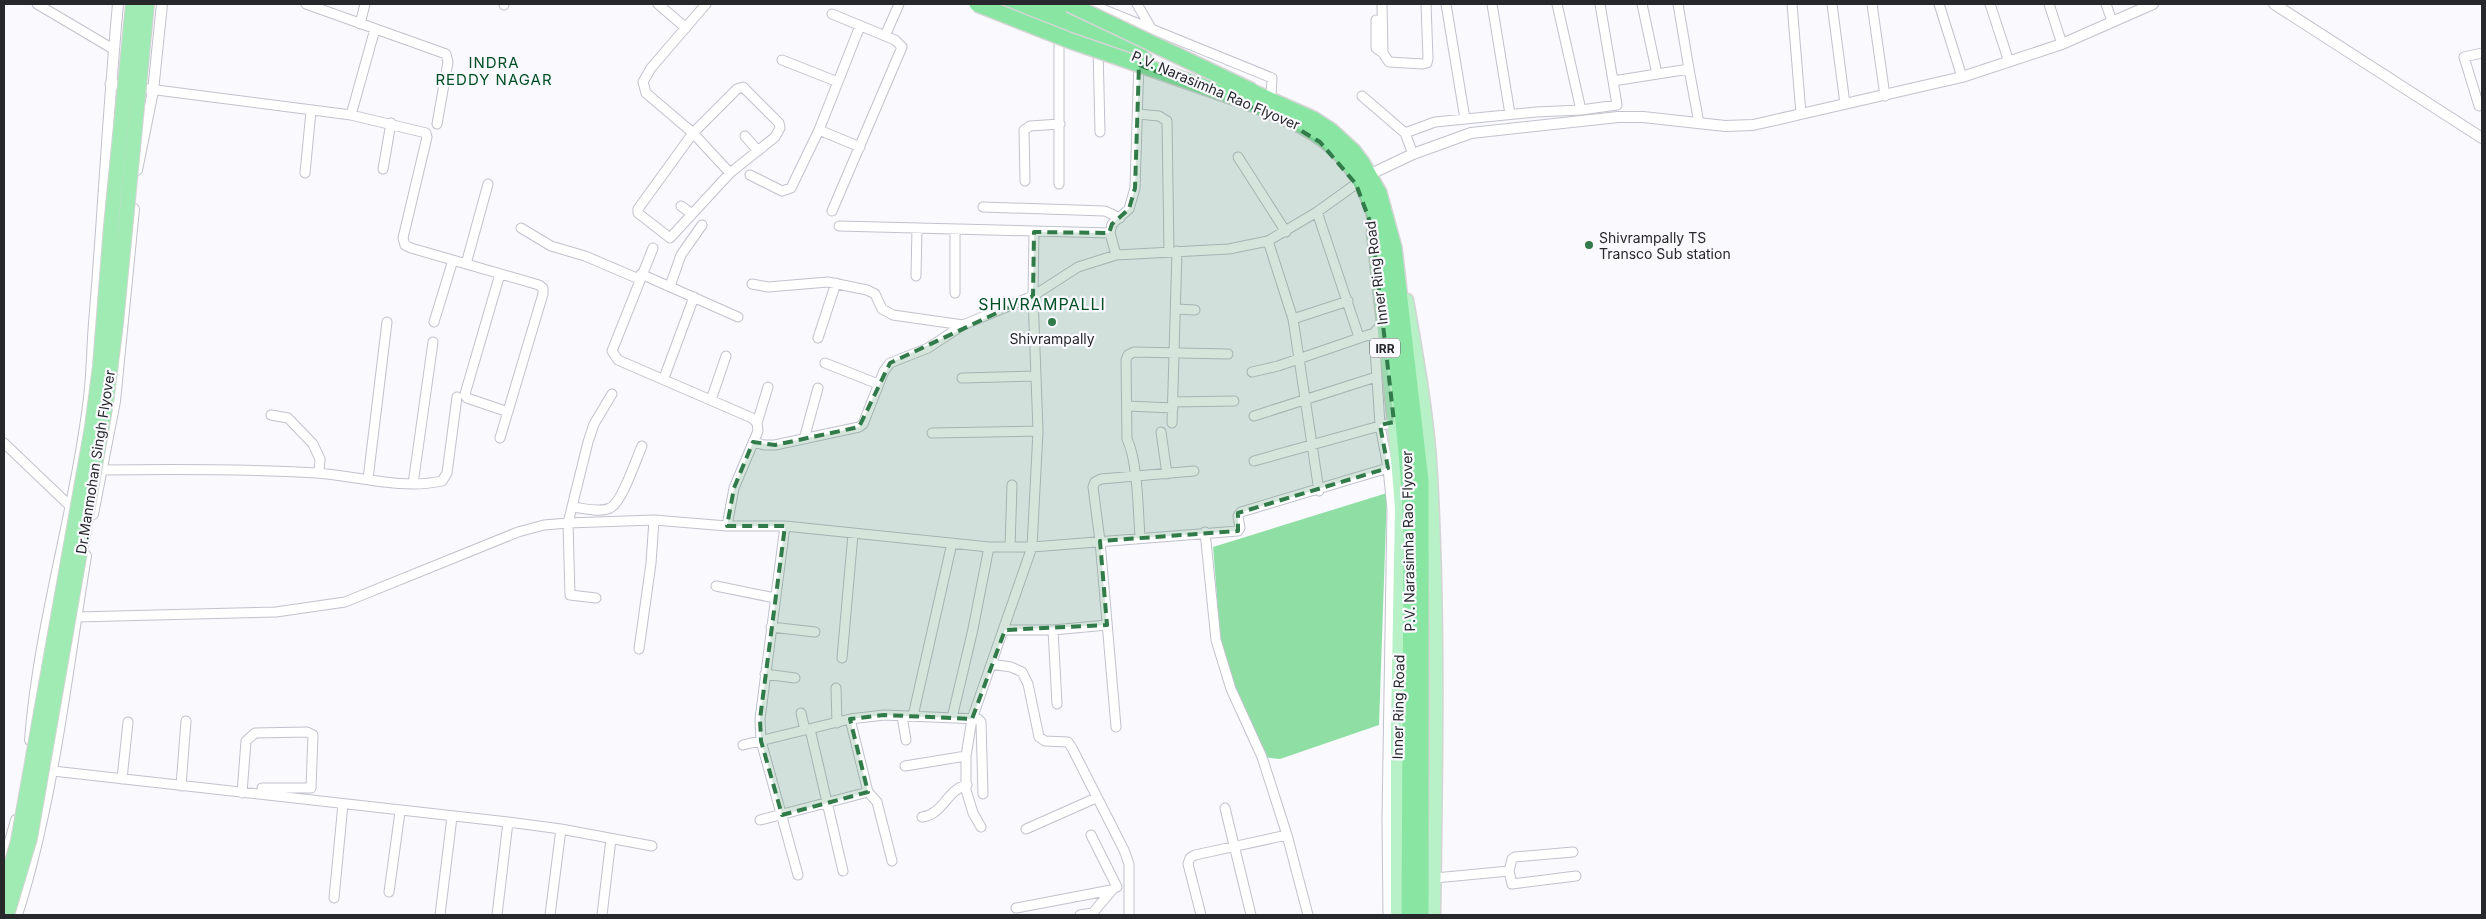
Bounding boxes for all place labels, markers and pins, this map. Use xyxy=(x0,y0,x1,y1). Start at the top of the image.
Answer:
place label: Shivrampally TS Transco Sub station xyxy=(1599,229,1731,262)
marker: Shivrampally TS Transco Sub station xyxy=(1583,239,1595,251)
marker: Shivrampally xyxy=(1046,316,1058,328)
place label: Shivrampally xyxy=(1009,330,1095,347)

